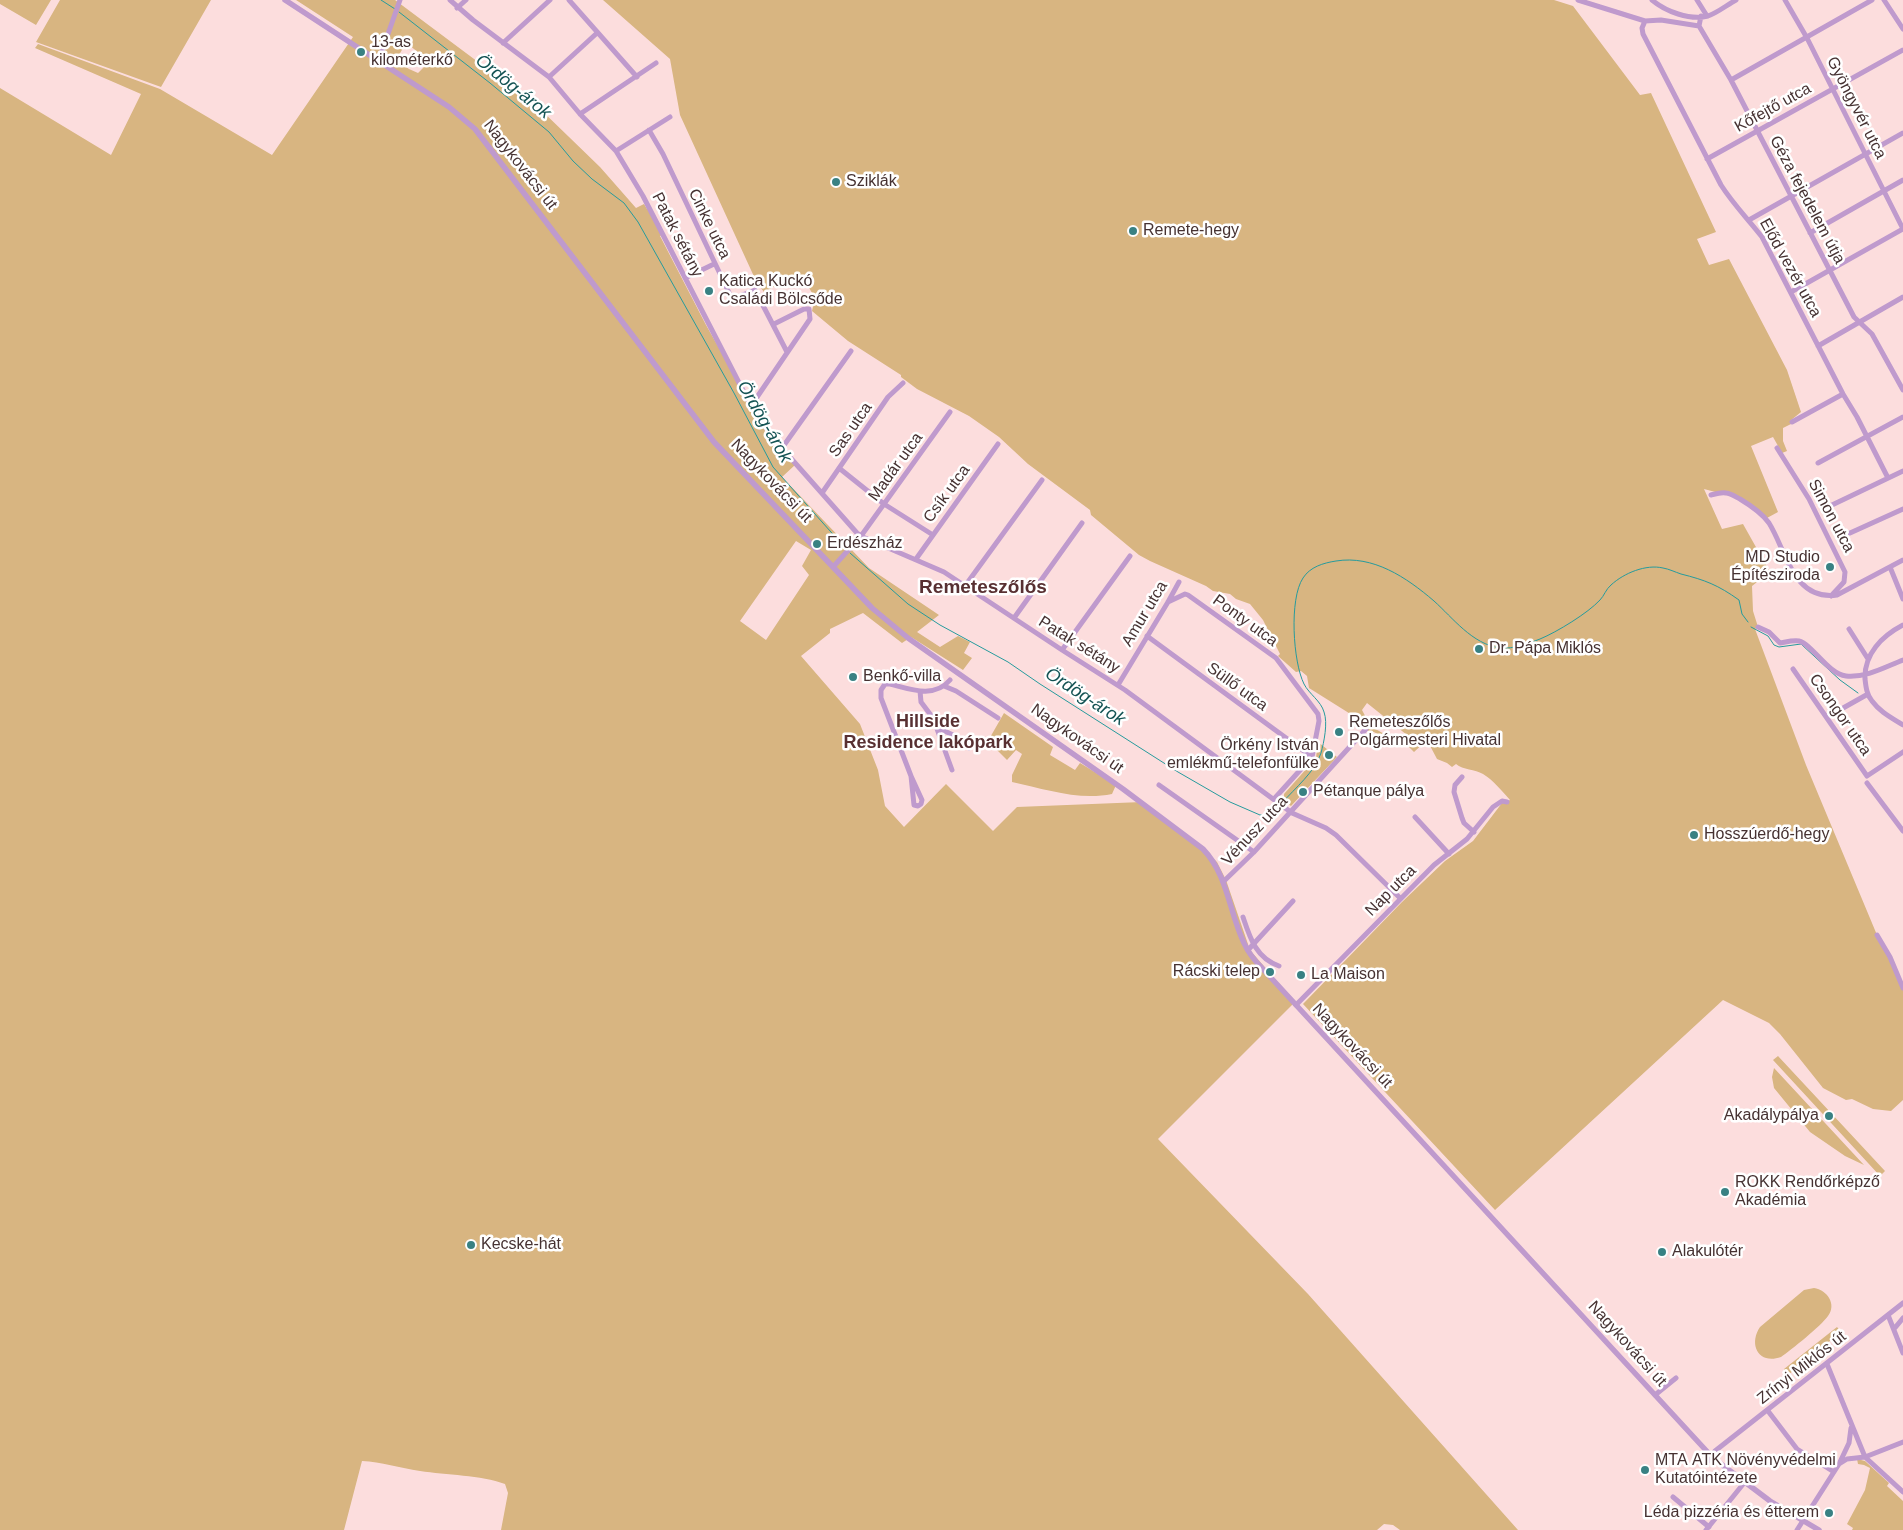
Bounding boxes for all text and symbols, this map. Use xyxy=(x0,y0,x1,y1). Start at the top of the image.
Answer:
place label: 13-as kilométerkő xyxy=(371,33,453,71)
marker: 13-as kilométerkő xyxy=(355,46,367,58)
water label: Ördög-árok xyxy=(471,50,555,124)
street label: Gyöngyvér utca xyxy=(1822,54,1890,162)
street label: Kőfejtő utca xyxy=(1731,79,1815,137)
street label: Nagykovácsi út xyxy=(479,116,561,214)
street label: Géza fejedelem útja xyxy=(1765,133,1849,267)
place label: Sziklák xyxy=(846,172,897,192)
marker: Sziklák xyxy=(830,176,842,188)
street label: Cinke utca xyxy=(684,186,734,262)
street label: Patak sétány xyxy=(647,189,707,281)
street label: Előd vezér utca xyxy=(1755,215,1825,321)
place label: Remete-hegy xyxy=(1143,221,1239,241)
marker: Remete-hegy xyxy=(1127,225,1139,237)
place label: Katica Kuckó Családi Bölcsőde xyxy=(719,272,843,310)
marker: Katica Kuckó Családi Bölcsőde xyxy=(703,285,715,297)
water label: Ördög-árok xyxy=(732,377,796,467)
street label: Sas utca xyxy=(825,399,877,461)
street label: Madár utca xyxy=(865,429,927,505)
street label: Nagykovácsi út xyxy=(726,435,816,527)
street label: Csík utca xyxy=(920,461,974,527)
street label: Simon utca xyxy=(1804,476,1858,556)
place label: Erdészház xyxy=(827,534,903,554)
marker: Erdészház xyxy=(811,538,823,550)
place label: MD Studio Építésziroda xyxy=(1731,548,1820,586)
marker: MD Studio Építésziroda xyxy=(1824,561,1836,573)
district label: Remeteszőlős xyxy=(919,577,1047,599)
street label: Amur utca xyxy=(1118,578,1172,650)
street label: Ponty utca xyxy=(1209,591,1281,651)
street label: Patak sétány xyxy=(1035,612,1123,678)
place label: Dr. Pápa Miklós xyxy=(1489,639,1601,659)
marker: Dr. Pápa Miklós xyxy=(1473,643,1485,655)
street label: Süllő utca xyxy=(1203,659,1271,715)
water label: Ördög-árok xyxy=(1041,663,1129,731)
place label: Benkő-villa xyxy=(863,667,941,687)
marker: Benkő-villa xyxy=(847,671,859,683)
street label: Csongor utca xyxy=(1805,671,1875,759)
street label: Nagykovácsi út xyxy=(1027,700,1127,778)
district label: Hillside Residence lakópark xyxy=(843,711,1013,754)
place label: Remeteszőlős Polgármesteri Hivatal xyxy=(1349,713,1501,751)
marker: Remeteszőlős Polgármesteri Hivatal xyxy=(1333,726,1345,738)
place label: Örkény István emlékmű-telefonfülke xyxy=(1167,736,1319,774)
marker: Örkény István emlékmű-telefonfülke xyxy=(1323,749,1335,761)
place label: Pétanque pálya xyxy=(1313,782,1424,802)
marker: Pétanque pálya xyxy=(1297,786,1309,798)
street label: Vénusz utca xyxy=(1218,792,1292,870)
place label: Hosszúerdő-hegy xyxy=(1704,825,1829,845)
marker: Hosszúerdő-hegy xyxy=(1688,829,1700,841)
street label: Nap utca xyxy=(1362,862,1420,920)
place label: Rácski telep xyxy=(1173,962,1260,982)
place label: La Maison xyxy=(1311,965,1385,985)
marker: Rácski telep xyxy=(1264,966,1276,978)
marker: La Maison xyxy=(1295,969,1307,981)
street label: Nagykovácsi út xyxy=(1308,1000,1396,1092)
place label: Akadálypálya xyxy=(1724,1106,1819,1126)
marker: Akadálypálya xyxy=(1823,1110,1835,1122)
place label: ROKK Rendőrképző Akadémia xyxy=(1735,1173,1880,1211)
marker: ROKK Rendőrképző Akadémia xyxy=(1719,1186,1731,1198)
place label: Kecske-hát xyxy=(481,1235,561,1255)
marker: Kecske-hát xyxy=(465,1239,477,1251)
place label: Alakulótér xyxy=(1672,1242,1743,1262)
marker: Alakulótér xyxy=(1656,1246,1668,1258)
street label: Nagykovácsi út xyxy=(1584,1297,1670,1391)
street label: Zrínyi Miklós út xyxy=(1754,1327,1850,1409)
place label: MTA ATK Növényvédelmi Kutatóintézete xyxy=(1655,1451,1836,1489)
marker: MTA ATK Növényvédelmi Kutatóintézete xyxy=(1639,1464,1651,1476)
place label: Léda pizzéria és étterem xyxy=(1644,1503,1819,1523)
marker: Léda pizzéria és étterem xyxy=(1823,1507,1835,1519)

